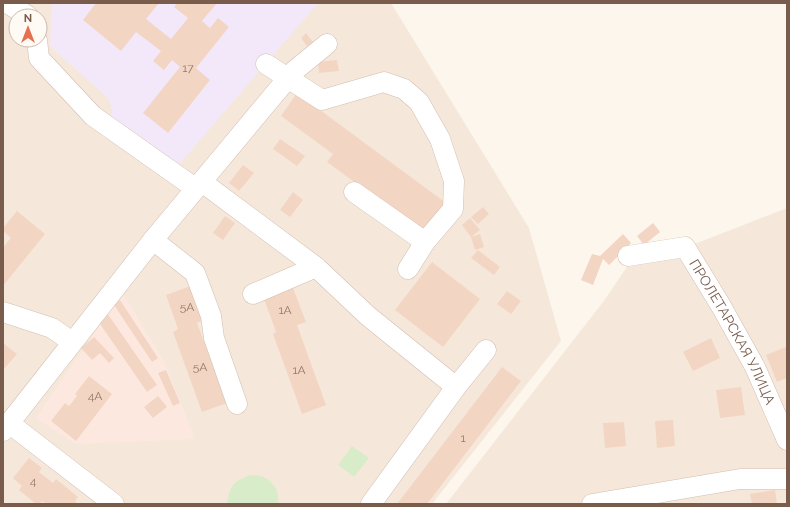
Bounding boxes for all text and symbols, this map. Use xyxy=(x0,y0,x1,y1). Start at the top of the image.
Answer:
north arrow xyxy=(8,8,48,48)
text: N xyxy=(24,12,32,25)
house number: 17 xyxy=(182,61,194,75)
street label: ПРОЛЕТАРСКАЯ УЛИЦА xyxy=(686,256,779,407)
house number: 5А xyxy=(180,300,194,314)
house number: 1А xyxy=(278,303,292,317)
house number: 5А xyxy=(193,360,207,374)
house number: 1А xyxy=(292,363,306,377)
house number: 4А xyxy=(88,389,102,403)
house number: 1 xyxy=(460,431,466,445)
house number: 4 xyxy=(30,474,37,488)

